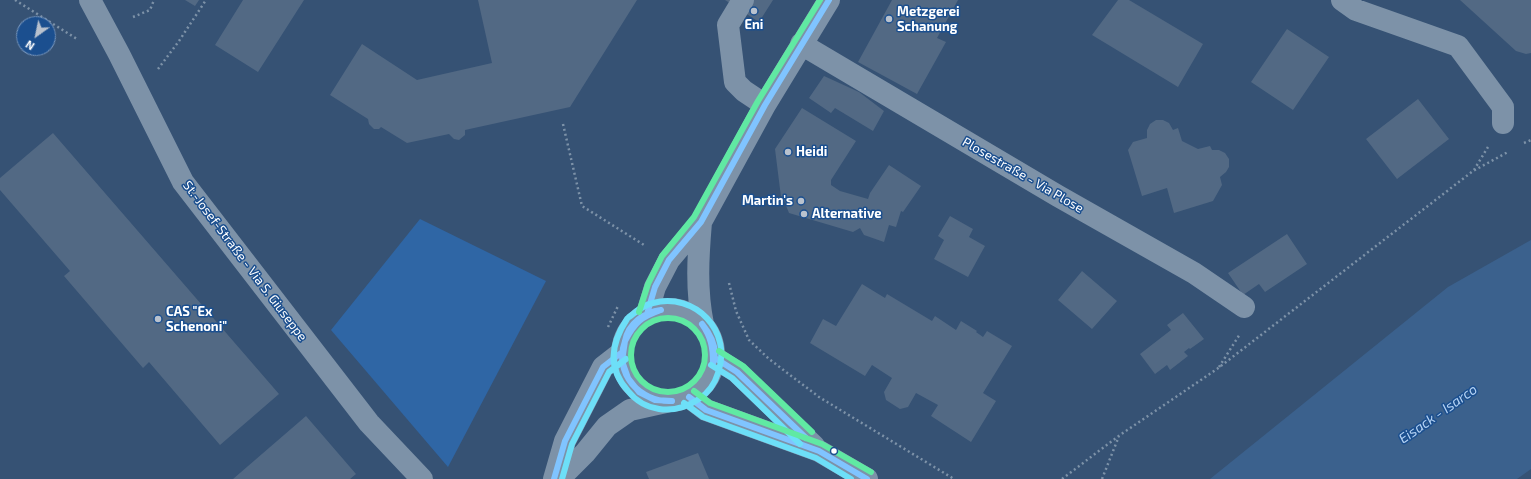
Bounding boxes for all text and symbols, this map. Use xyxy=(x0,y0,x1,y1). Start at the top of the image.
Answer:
place label: Metzgerei Schanung xyxy=(897,4,960,35)
marker: Eni xyxy=(749,6,759,16)
marker: Metzgerei Schanung xyxy=(884,14,894,24)
north arrow xyxy=(16,16,56,56)
place label: Eni xyxy=(745,17,763,33)
text: N xyxy=(23,38,37,53)
street label: Plosestraße - Via Plose xyxy=(960,134,1086,216)
place label: Heidi xyxy=(796,144,827,160)
marker: Heidi xyxy=(783,147,793,157)
street label: St.-Josef-Straße - Via S. Giuseppe xyxy=(180,178,310,344)
place label: Martin's xyxy=(742,193,793,209)
marker: Martin's xyxy=(796,196,806,206)
place label: Alternative xyxy=(812,206,882,222)
marker: Alternative xyxy=(799,209,809,219)
place label: CAS "Ex Schenoni" xyxy=(166,304,227,335)
marker: CAS "Ex Schenoni" xyxy=(153,314,163,324)
water label: Eisack - Isarco xyxy=(1396,381,1480,447)
unlabelled marker xyxy=(829,446,839,456)

